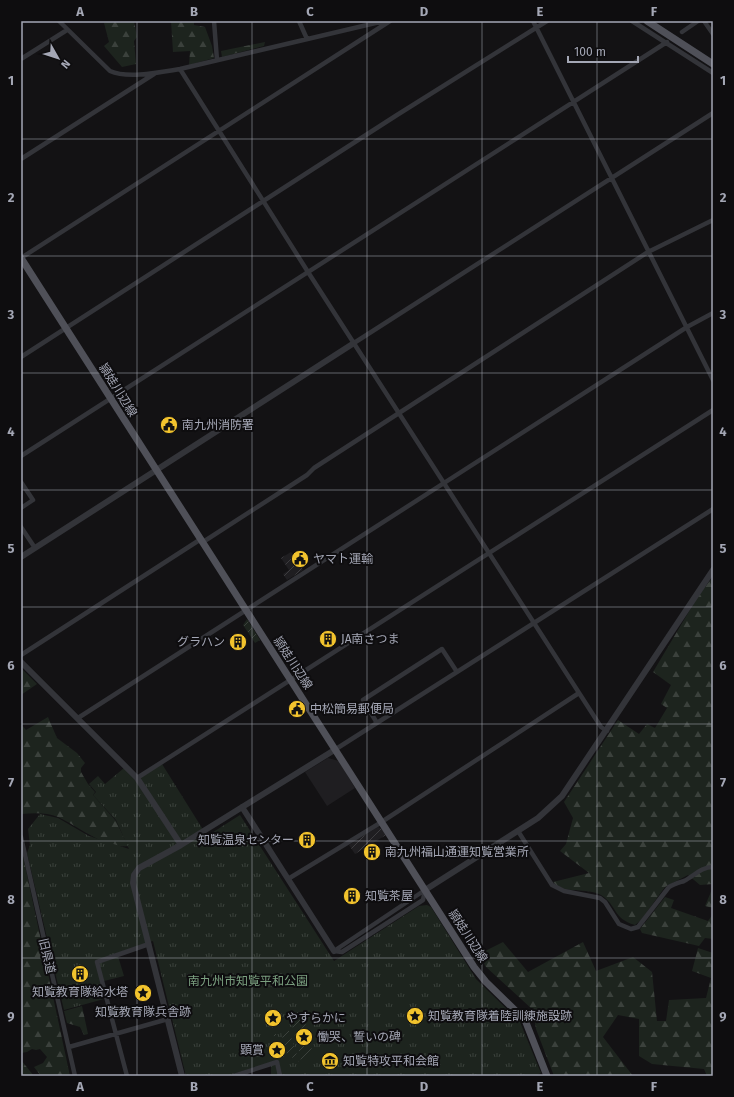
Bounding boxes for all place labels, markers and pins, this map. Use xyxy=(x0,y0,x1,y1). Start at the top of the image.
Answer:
public building icon: 南九州消防署 xyxy=(159,415,179,435)
place label: 南九州消防署 xyxy=(182,418,254,432)
public building icon: ヤマト運輸 xyxy=(290,549,310,569)
place label: ヤマト運輸 xyxy=(313,552,373,566)
building icon: JA南さつま xyxy=(318,629,338,649)
building icon: グラハン xyxy=(228,632,248,652)
place label: JA南さつま xyxy=(341,632,400,646)
place label: グラハン xyxy=(177,635,225,649)
public building icon: 中松簡易郵便局 xyxy=(287,699,307,719)
place label: 中松簡易郵便局 xyxy=(310,702,394,716)
building icon: 知覧温泉センター xyxy=(297,830,317,850)
place label: 知覧温泉センター xyxy=(198,833,294,847)
building icon: 南九州福山通運知覧営業所 xyxy=(362,842,382,862)
place label: 南九州福山通運知覧営業所 xyxy=(385,845,529,859)
building icon: 知覧茶屋 xyxy=(342,886,362,906)
place label: 知覧茶屋 xyxy=(365,889,413,903)
building icon: 知覧教育隊給水塔 xyxy=(70,964,90,984)
place icon: 知覧教育隊兵舎跡 xyxy=(133,983,153,1003)
place label: 知覧教育隊給水塔 xyxy=(32,985,128,999)
place label: 知覧教育隊兵舎跡 xyxy=(95,1005,191,1019)
place icon: 知覧教育隊着陸訓練施設跡 xyxy=(405,1006,425,1026)
place icon: やすらかに xyxy=(263,1008,283,1028)
place label: 知覧教育隊着陸訓練施設跡 xyxy=(428,1009,572,1023)
place label: やすらかに xyxy=(286,1011,346,1025)
place icon: 慟哭、誓いの碑 xyxy=(294,1027,314,1047)
place label: 慟哭、誓いの碑 xyxy=(317,1030,401,1044)
place icon: 顕賞 xyxy=(267,1040,287,1060)
place label: 顕賞 xyxy=(240,1043,264,1057)
museum icon: 知覧特攻平和会館 xyxy=(320,1051,340,1071)
place label: 知覧特攻平和会館 xyxy=(343,1054,439,1068)

